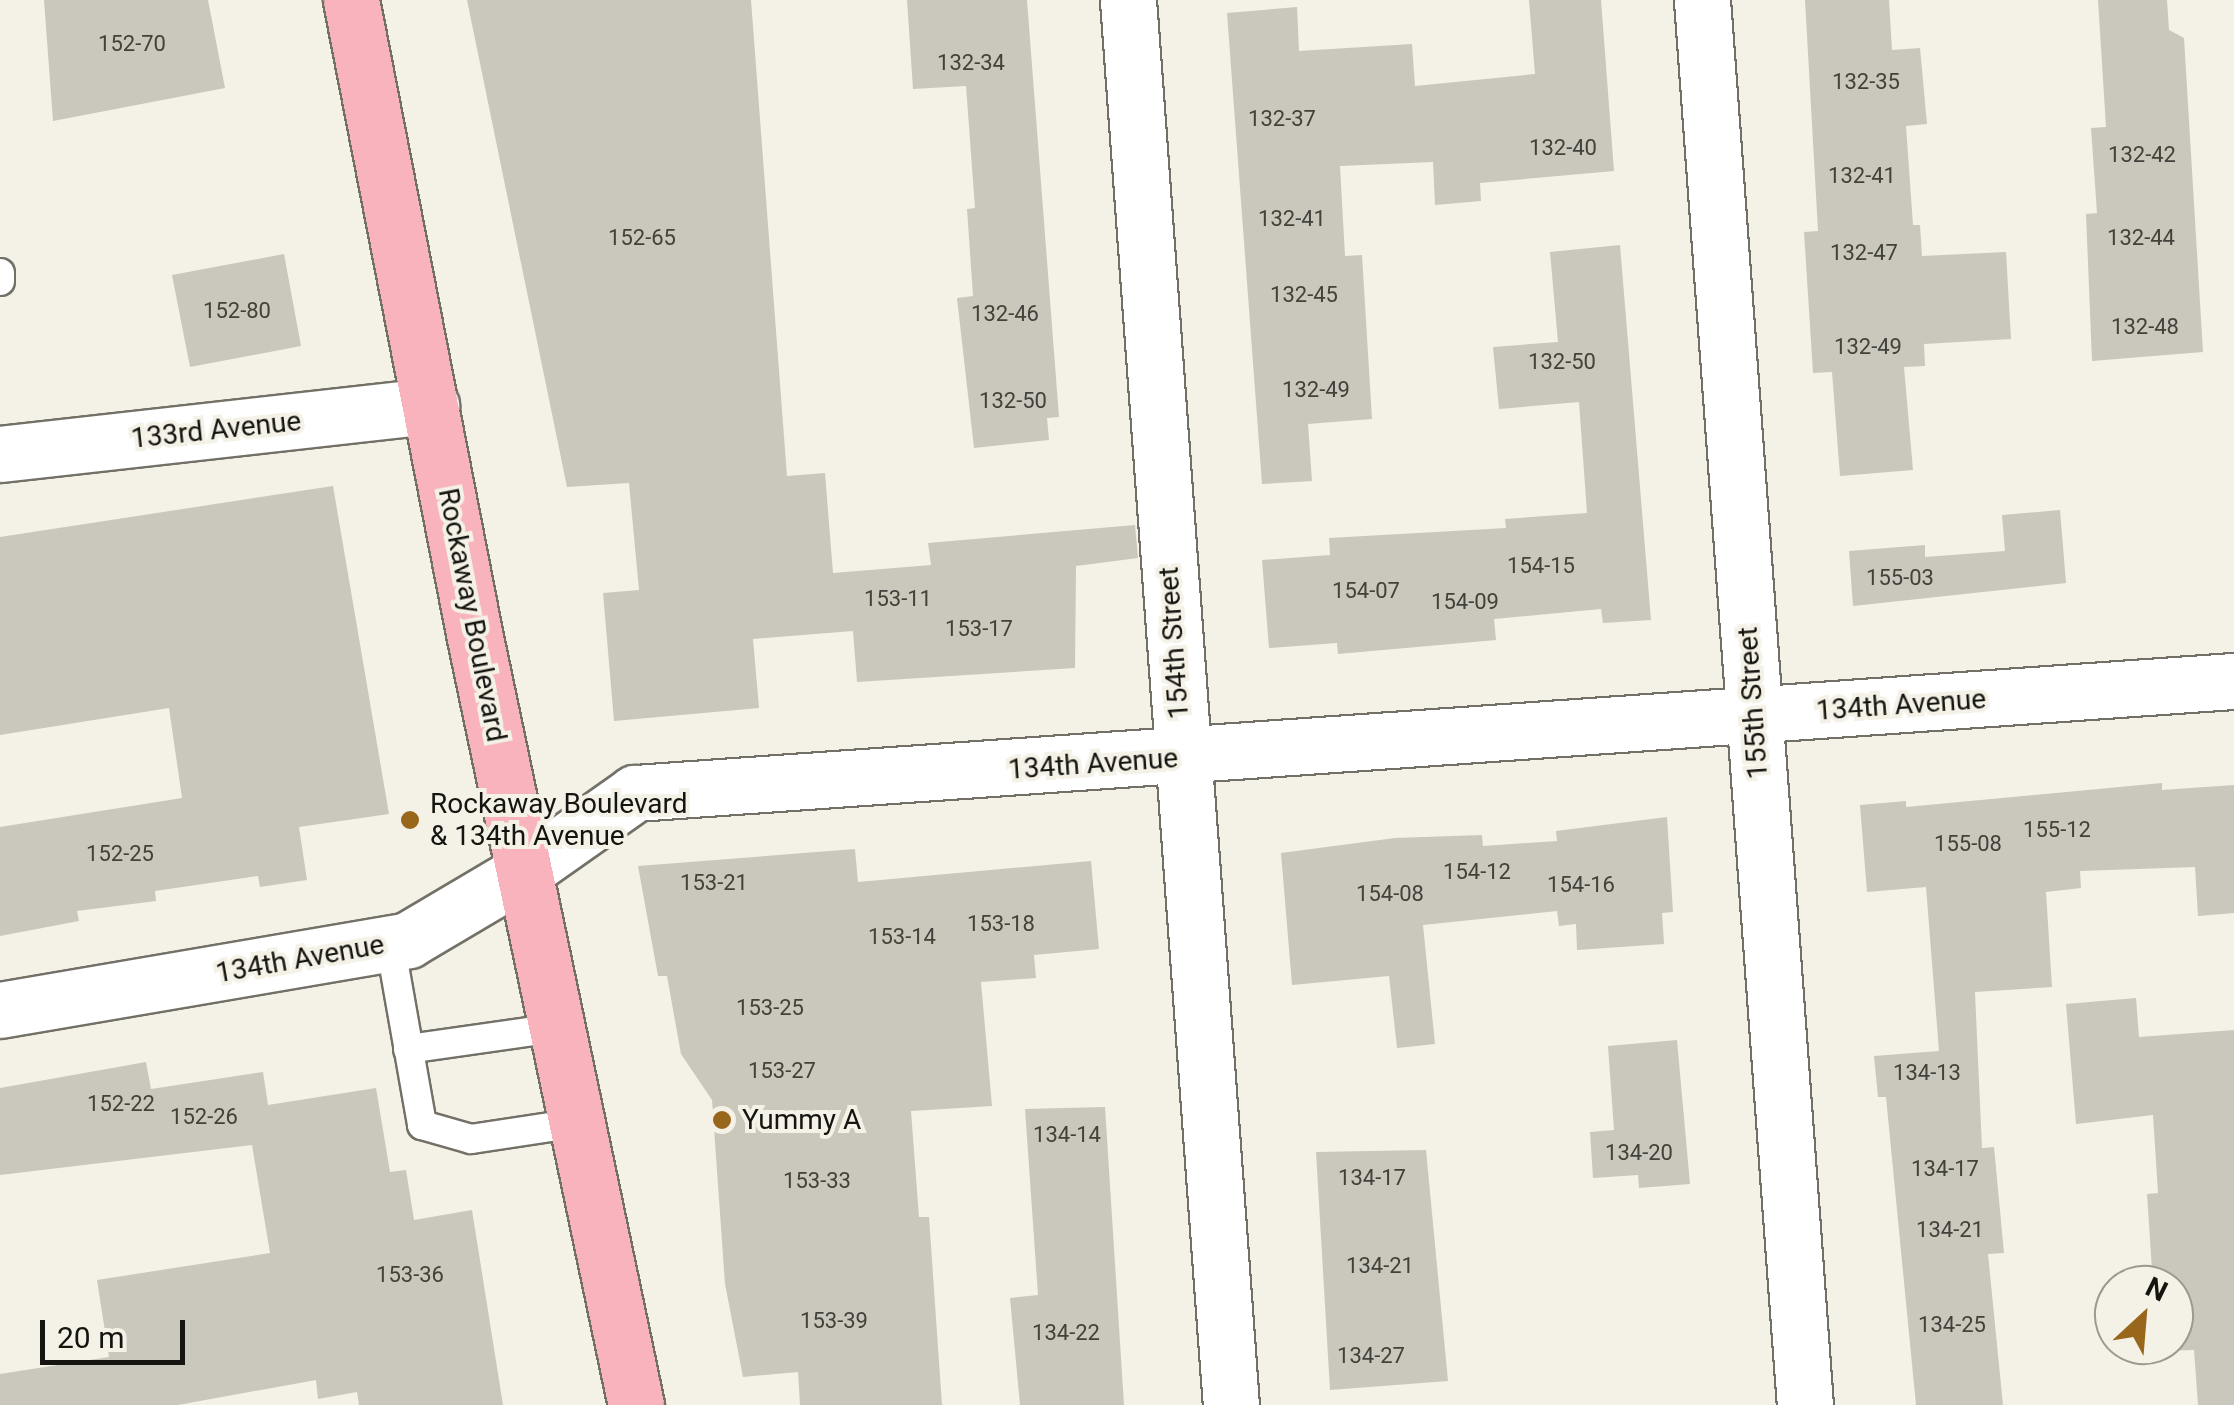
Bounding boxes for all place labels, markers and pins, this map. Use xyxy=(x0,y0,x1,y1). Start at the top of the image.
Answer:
place label: Rockaway Boulevard & 134th Avenue xyxy=(430,787,687,853)
marker: Rockaway Boulevard & 134th Avenue xyxy=(399,809,421,831)
place label: Yummy A xyxy=(742,1103,861,1137)
marker: Yummy A xyxy=(711,1109,733,1131)

